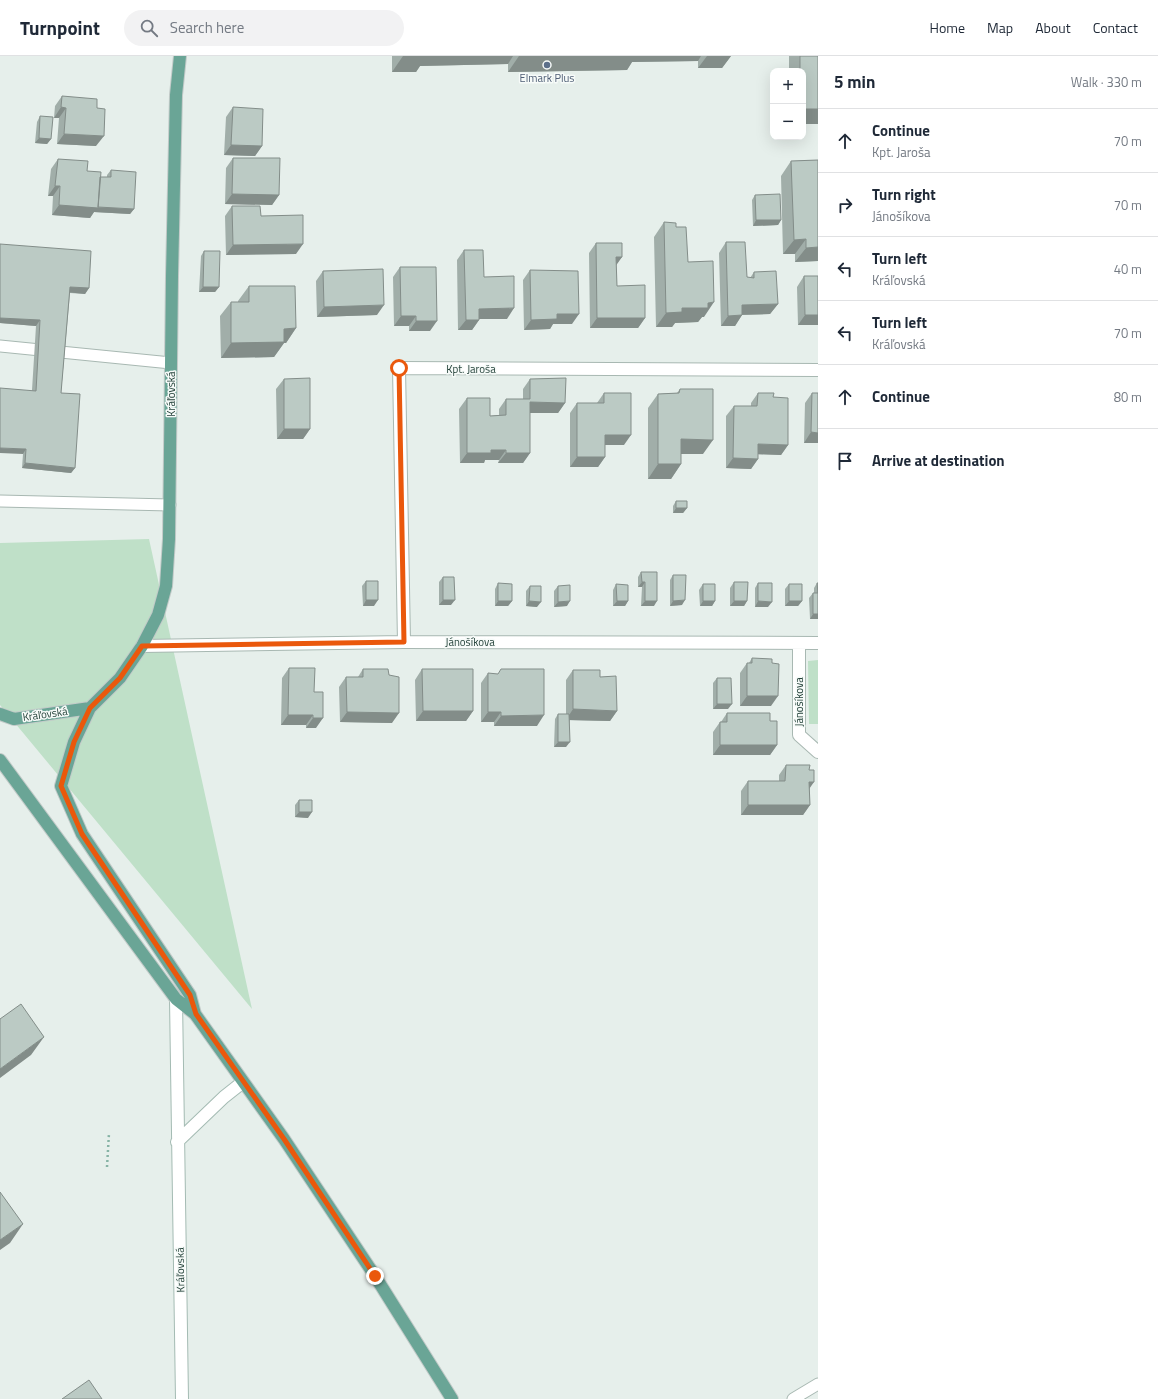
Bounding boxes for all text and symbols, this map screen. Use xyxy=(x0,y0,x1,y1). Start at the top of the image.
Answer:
search box xyxy=(124,10,404,46)
text: Turnpoint xyxy=(20,13,100,42)
text: Search here xyxy=(170,16,244,39)
icon: search xyxy=(138,17,160,39)
text: Home xyxy=(930,17,965,38)
text: Map xyxy=(987,17,1013,38)
text: About xyxy=(1035,17,1071,38)
text: Contact xyxy=(1093,17,1138,38)
marker: Elmark Plus xyxy=(542,60,552,70)
map controls xyxy=(770,68,806,140)
button: + xyxy=(770,68,806,104)
text: 5 min xyxy=(834,69,875,95)
place label: Elmark Plus xyxy=(520,70,574,86)
text: Walk · 330 m xyxy=(1071,72,1142,92)
button: − xyxy=(770,104,806,140)
text: Continue xyxy=(872,119,930,142)
icon: ahead xyxy=(834,130,856,152)
text: 70 m xyxy=(1114,131,1142,151)
text: Kpt. Jaroša xyxy=(872,142,930,162)
text: Turn right xyxy=(872,183,936,206)
icon: right xyxy=(834,194,856,216)
text: 70 m xyxy=(1114,195,1142,215)
text: Jánošíkova xyxy=(872,206,931,226)
text: Turn left xyxy=(872,247,927,270)
icon: left xyxy=(834,258,856,280)
text: 40 m xyxy=(1114,259,1142,279)
text: Kráľovská xyxy=(872,270,925,290)
text: Turn left xyxy=(872,311,927,334)
icon: left xyxy=(834,322,856,344)
text: 70 m xyxy=(1114,323,1142,343)
text: Kráľovská xyxy=(872,334,925,354)
route start xyxy=(390,359,408,377)
street label: Kpt. Jaroša xyxy=(446,361,496,377)
street label: Kráľovská xyxy=(163,371,179,417)
text: Continue xyxy=(872,385,930,408)
icon: ahead xyxy=(834,386,856,408)
text: 80 m xyxy=(1114,387,1142,407)
text: Arrive at destination xyxy=(872,449,1005,472)
icon: arrive xyxy=(834,450,856,472)
street label: Jánošíkova xyxy=(445,634,495,650)
street label: Jánošíkova xyxy=(791,677,807,727)
street label: Kráľovská xyxy=(21,703,69,725)
street label: Kráľovská xyxy=(172,1247,188,1293)
route end xyxy=(366,1267,384,1285)

